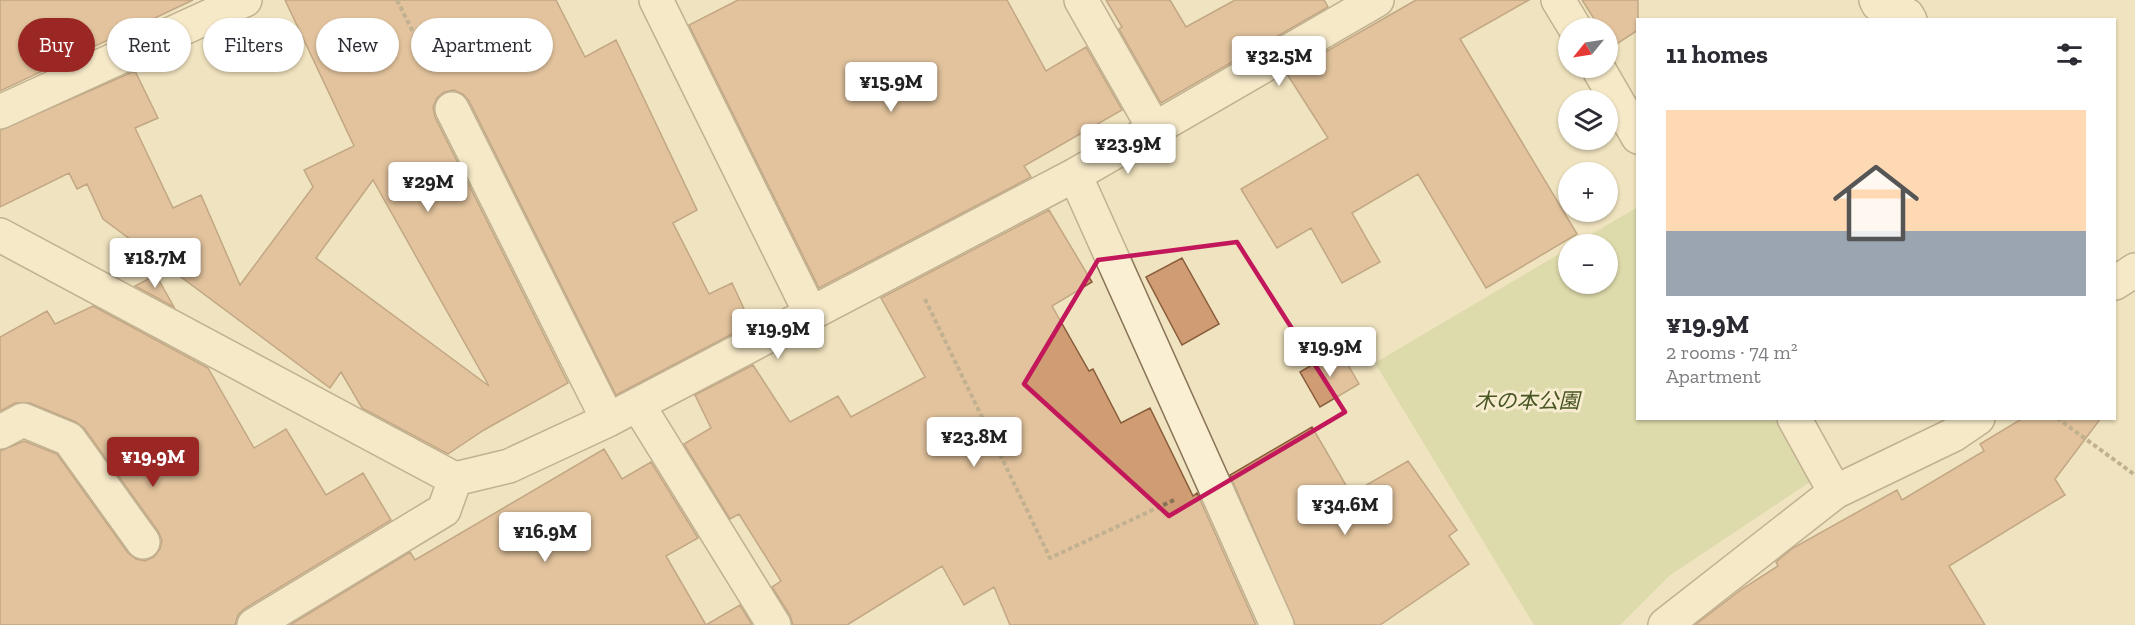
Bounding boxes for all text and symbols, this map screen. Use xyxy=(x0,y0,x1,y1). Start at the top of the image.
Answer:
chip: Buy xyxy=(18,18,95,72)
chip: Rent xyxy=(107,18,191,72)
chip: Filters xyxy=(203,18,304,72)
chip: New xyxy=(316,18,399,72)
chip: Apartment xyxy=(411,18,553,72)
north arrow xyxy=(1558,18,1618,78)
map controls xyxy=(1558,18,1618,294)
pin: ¥32.5M xyxy=(1230,36,1328,87)
text: 11 homes xyxy=(1666,38,1768,70)
icon: filters xyxy=(2053,38,2086,71)
text: ¥32.5M xyxy=(1246,43,1312,67)
pin: ¥15.9M xyxy=(842,62,940,113)
text: ¥15.9M xyxy=(859,69,923,93)
button: layers xyxy=(1558,90,1618,150)
pin: ¥23.9M xyxy=(1079,124,1177,175)
text: ¥23.9M xyxy=(1095,131,1161,155)
icon: home xyxy=(1822,149,1930,257)
pin: ¥29M xyxy=(392,162,464,213)
button: + xyxy=(1558,162,1618,222)
text: ¥29M xyxy=(402,169,454,193)
button: − xyxy=(1558,234,1618,294)
pin: ¥18.7M xyxy=(106,238,204,289)
text: ¥18.7M xyxy=(124,245,186,269)
text: ¥19.9M xyxy=(1666,308,1749,340)
pin: ¥19.9M xyxy=(729,309,827,360)
text: ¥19.9M xyxy=(746,316,810,340)
pin: ¥19.9M xyxy=(1281,327,1379,378)
text: ¥19.9M xyxy=(1298,334,1362,358)
text: 2 rooms · 74 m² xyxy=(1666,340,1798,364)
text: Apartment xyxy=(1666,364,1761,388)
park label: 木の本公園 xyxy=(1475,388,1582,413)
pin: ¥23.8M xyxy=(925,417,1023,468)
text: ¥23.8M xyxy=(941,424,1007,448)
pin: ¥19.9M xyxy=(104,437,202,488)
text: ¥19.9M xyxy=(121,444,185,468)
pin: ¥34.6M xyxy=(1296,485,1394,536)
text: ¥34.6M xyxy=(1312,492,1378,516)
pin: ¥16.9M xyxy=(496,512,594,563)
text: ¥16.9M xyxy=(513,519,577,543)

